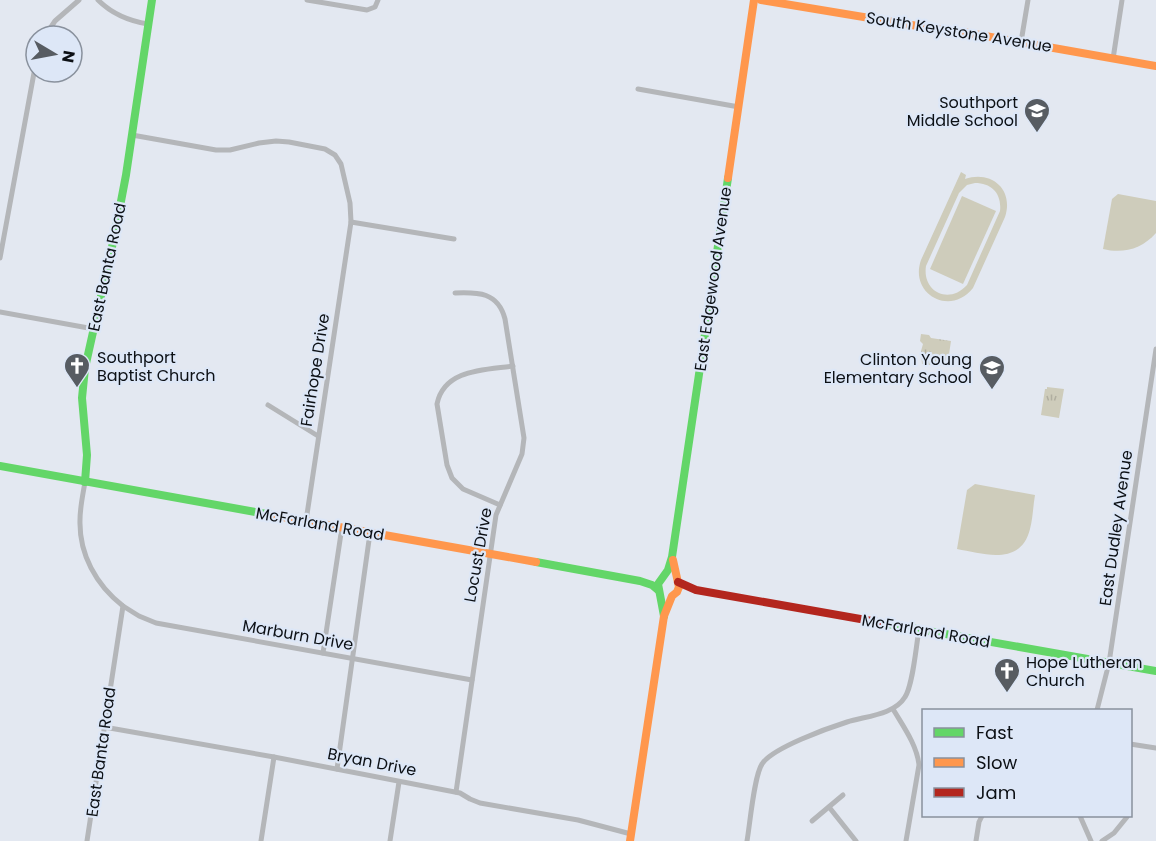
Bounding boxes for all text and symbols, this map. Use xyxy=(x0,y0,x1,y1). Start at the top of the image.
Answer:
street label: South Keystone Avenue xyxy=(865,6,1054,58)
north arrow xyxy=(24,24,84,84)
text: N xyxy=(56,49,81,64)
place label: Southport Middle School xyxy=(907,91,1018,132)
school or university icon: Southport Middle School xyxy=(1022,96,1052,134)
street label: East Edgewood Avenue xyxy=(689,185,737,373)
street label: East Banta Road xyxy=(82,201,132,333)
street label: Fairhope Drive xyxy=(295,312,335,428)
place label: Southport Baptist Church xyxy=(97,346,215,387)
place label: Clinton Young Elementary School xyxy=(824,348,972,389)
church icon: Southport Baptist Church xyxy=(62,351,92,389)
school or university icon: Clinton Young Elementary School xyxy=(977,353,1007,391)
street label: East Dudley Avenue xyxy=(1094,449,1138,607)
street label: McFarland Road xyxy=(254,501,386,547)
street label: Locust Drive xyxy=(458,506,498,604)
street label: McFarland Road xyxy=(860,608,992,654)
street label: Marburn Drive xyxy=(241,614,355,656)
place label: Hope Lutheran Church xyxy=(1026,651,1142,692)
church icon: Hope Lutheran Church xyxy=(992,656,1022,694)
street label: East Banta Road xyxy=(81,686,121,818)
legend xyxy=(922,709,1132,817)
text: Fast xyxy=(976,720,1013,745)
street label: Bryan Drive xyxy=(326,742,419,782)
text: Slow xyxy=(976,750,1018,775)
text: Jam xyxy=(976,780,1016,805)

